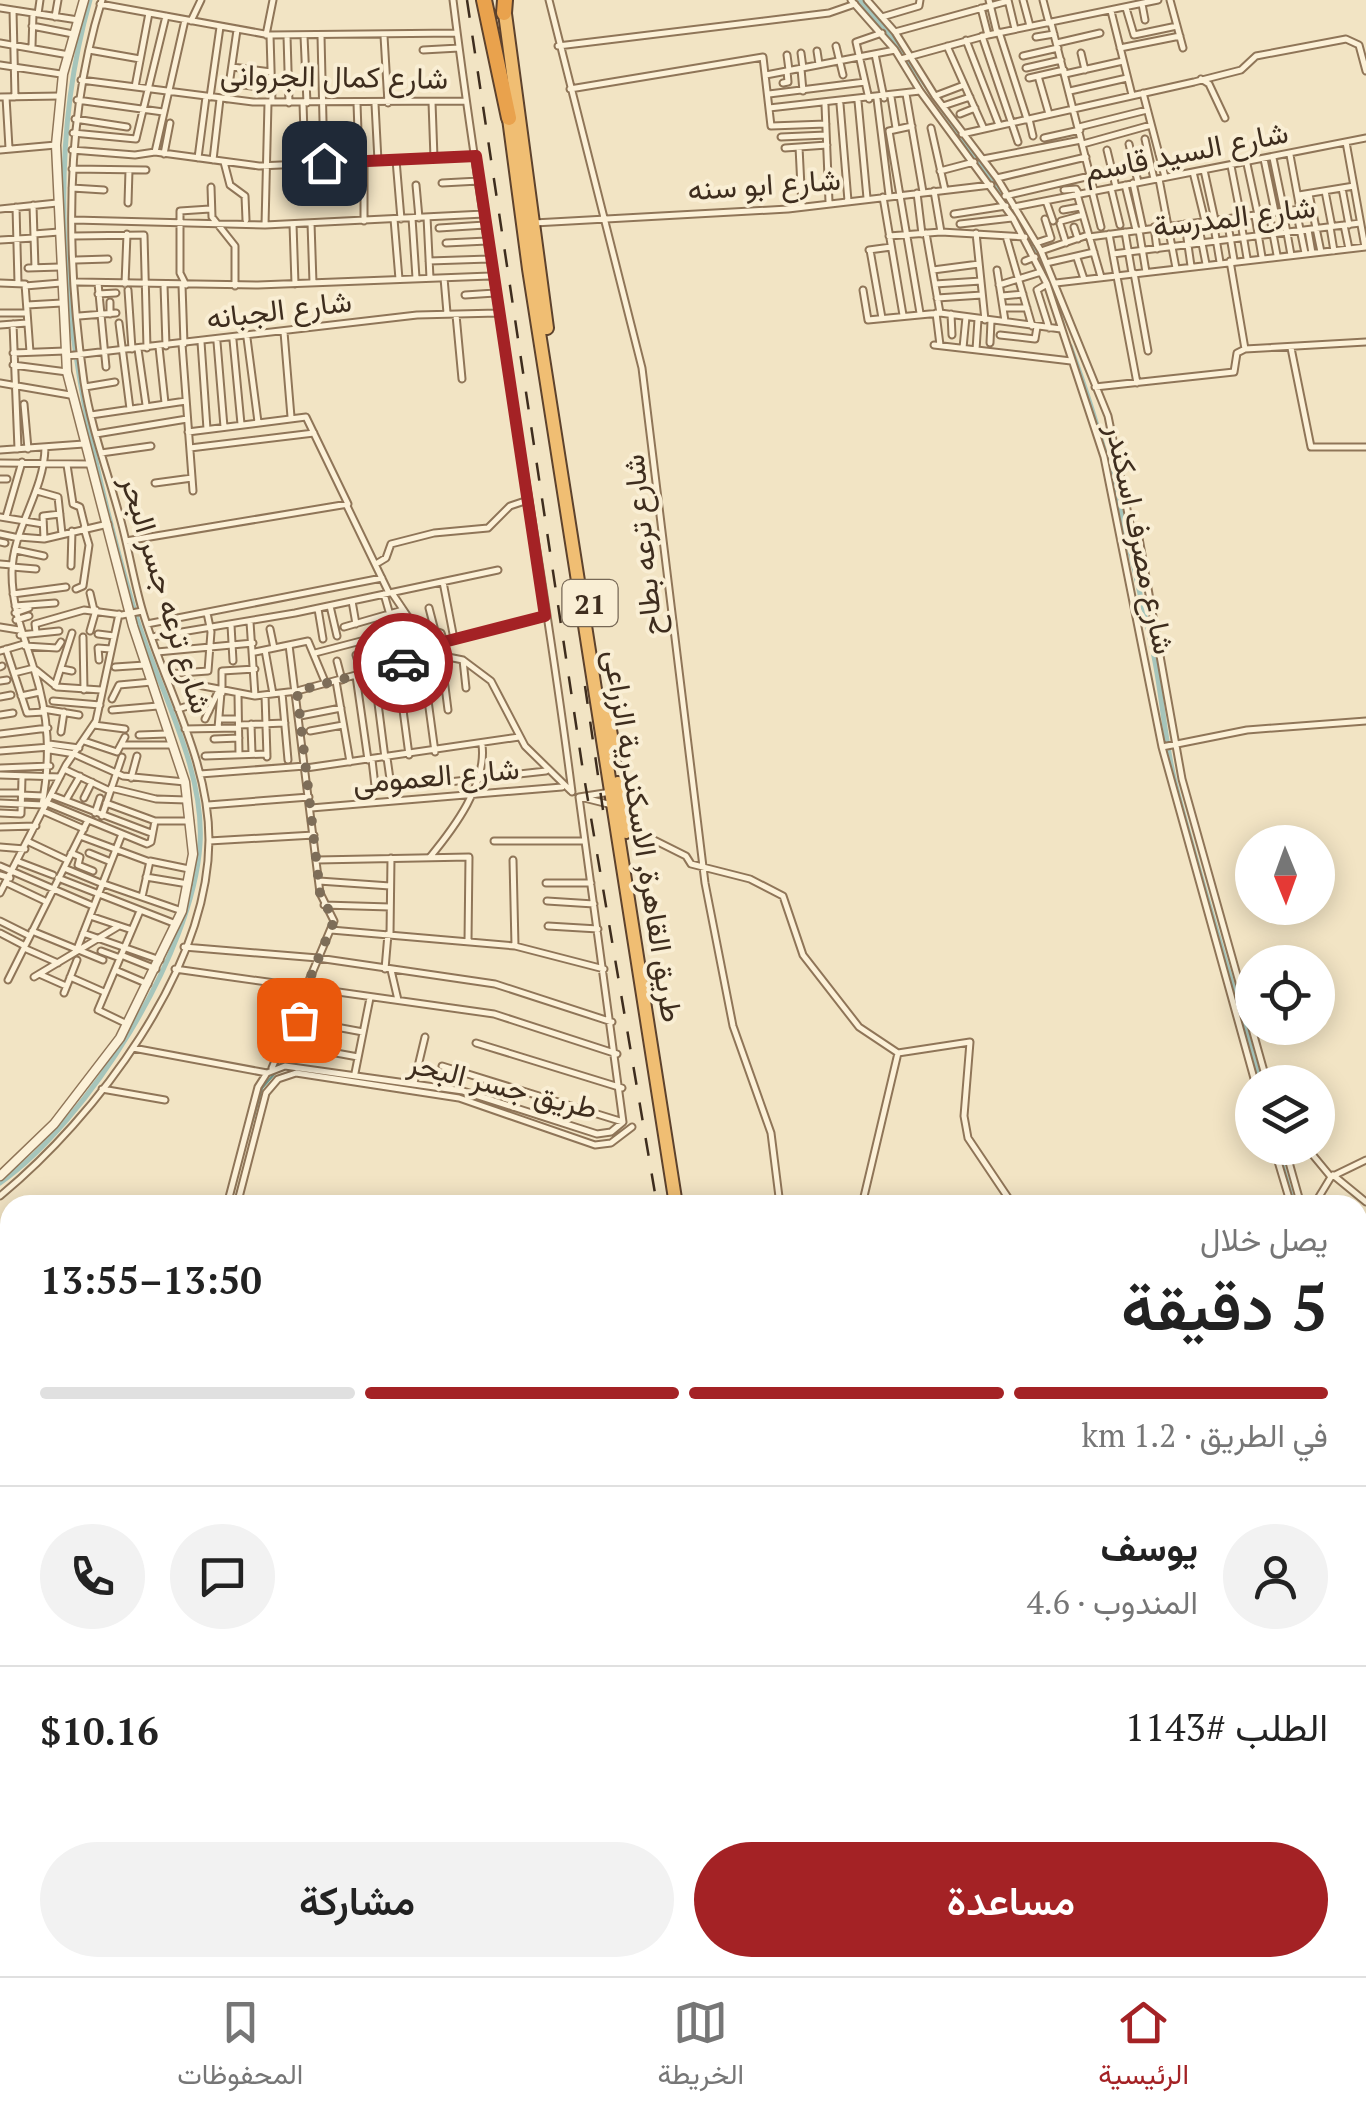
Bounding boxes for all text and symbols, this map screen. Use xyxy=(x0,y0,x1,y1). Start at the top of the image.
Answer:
street label: شارع كمال الجروانى xyxy=(220,54,448,99)
street label: شارع السيد قاسم xyxy=(1081,112,1292,191)
pin xyxy=(282,121,367,206)
icon: home xyxy=(297,136,352,191)
street label: شارع ابو سنه xyxy=(686,159,842,210)
street label: شارع المدرسة xyxy=(1150,186,1318,247)
street label: شارع الجبانه xyxy=(204,280,354,339)
street label: شارع مصرف اسكندر xyxy=(1096,419,1185,658)
street label: شارع ترعه بطاح xyxy=(613,453,672,637)
street label: شارع ترعه جسر البحر xyxy=(111,469,222,718)
road number: 21 xyxy=(562,580,618,626)
courier xyxy=(353,613,453,713)
icon: car xyxy=(376,636,431,691)
street label: طريق القاهرة, الاسكندرية الزراعى xyxy=(595,647,693,1025)
street label: شارع العمومى xyxy=(351,748,521,803)
north arrow xyxy=(1235,825,1335,925)
map controls xyxy=(1235,825,1335,1165)
button: locate xyxy=(1235,945,1335,1045)
pin xyxy=(257,978,342,1063)
icon: bag xyxy=(272,993,327,1048)
street label: طريق جسر البحر xyxy=(403,1042,602,1128)
button: layers xyxy=(1235,1065,1335,1165)
text: يصل خلال xyxy=(1200,1218,1328,1260)
text: 13:50–13:55 xyxy=(40,1255,262,1305)
text: 5 دقيقة xyxy=(1121,1262,1328,1349)
text: في الطريق · 1.2 km xyxy=(1081,1414,1328,1456)
text: يوسف xyxy=(1101,1522,1198,1572)
button: phone xyxy=(40,1524,145,1629)
button: chat xyxy=(170,1524,275,1629)
button: person xyxy=(1223,1524,1328,1629)
text: المندوب · 4.6 xyxy=(1027,1581,1198,1623)
text: الطلب #1143 xyxy=(1125,1702,1328,1752)
text: $10.16 xyxy=(40,1706,159,1756)
button: مشاركة xyxy=(40,1842,674,1957)
button: مساعدة xyxy=(694,1842,1328,1957)
tab: المحفوظات xyxy=(177,1995,303,2099)
tab: الخريطة xyxy=(658,1995,744,2099)
tab: الرئيسية xyxy=(1098,1995,1189,2099)

